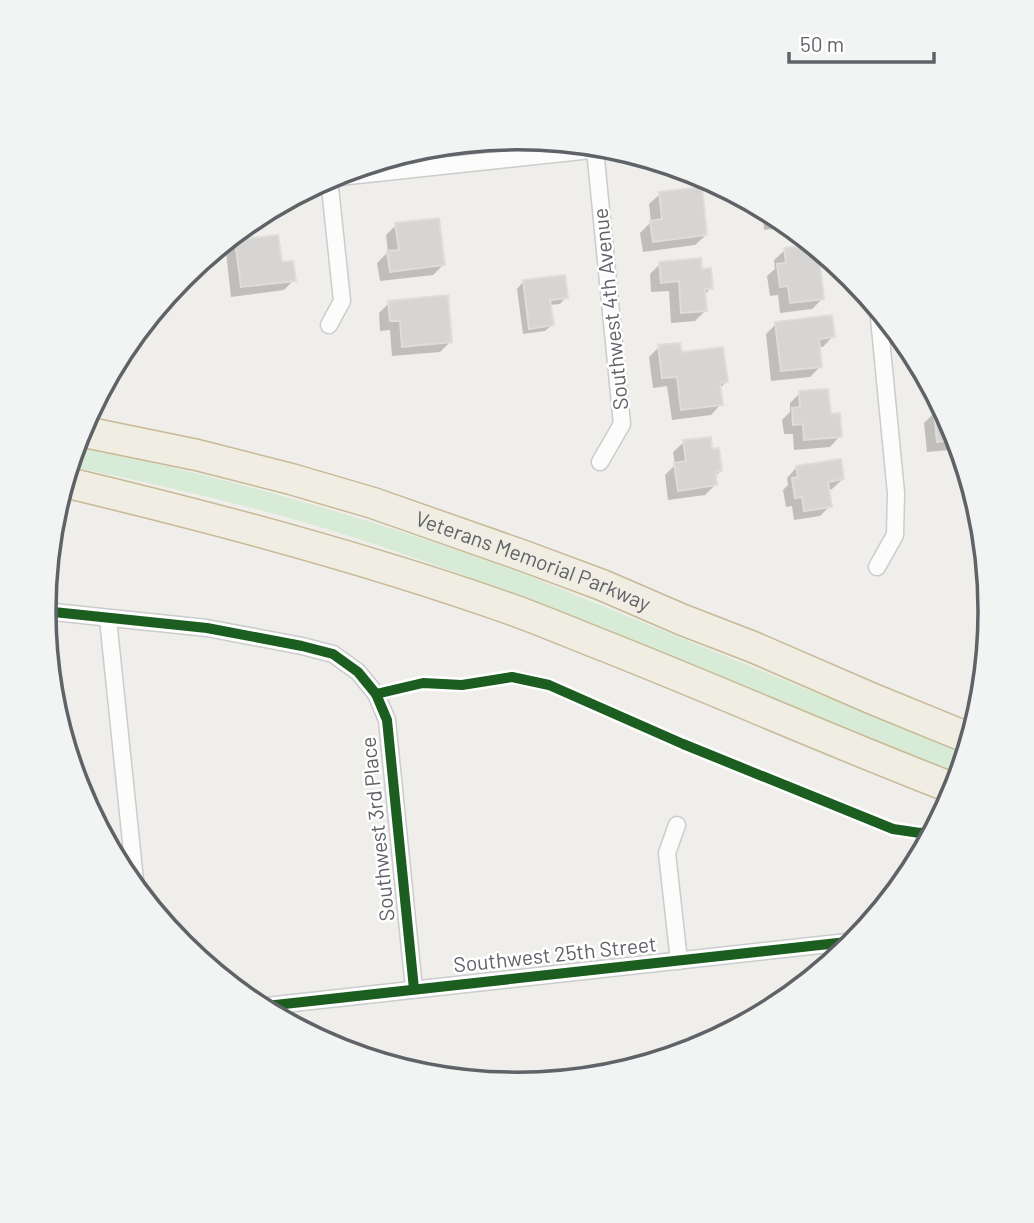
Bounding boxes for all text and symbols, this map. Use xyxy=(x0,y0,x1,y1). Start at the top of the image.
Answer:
scale bar xyxy=(789,21,934,65)
text: 50 m xyxy=(800,31,844,56)
street label: Southwest 4th Avenue xyxy=(586,207,633,411)
street label: Veterans Memorial Parkway xyxy=(412,505,655,616)
street label: Southwest 3rd Place xyxy=(354,736,399,923)
street label: Southwest 25th Street xyxy=(452,930,658,977)

